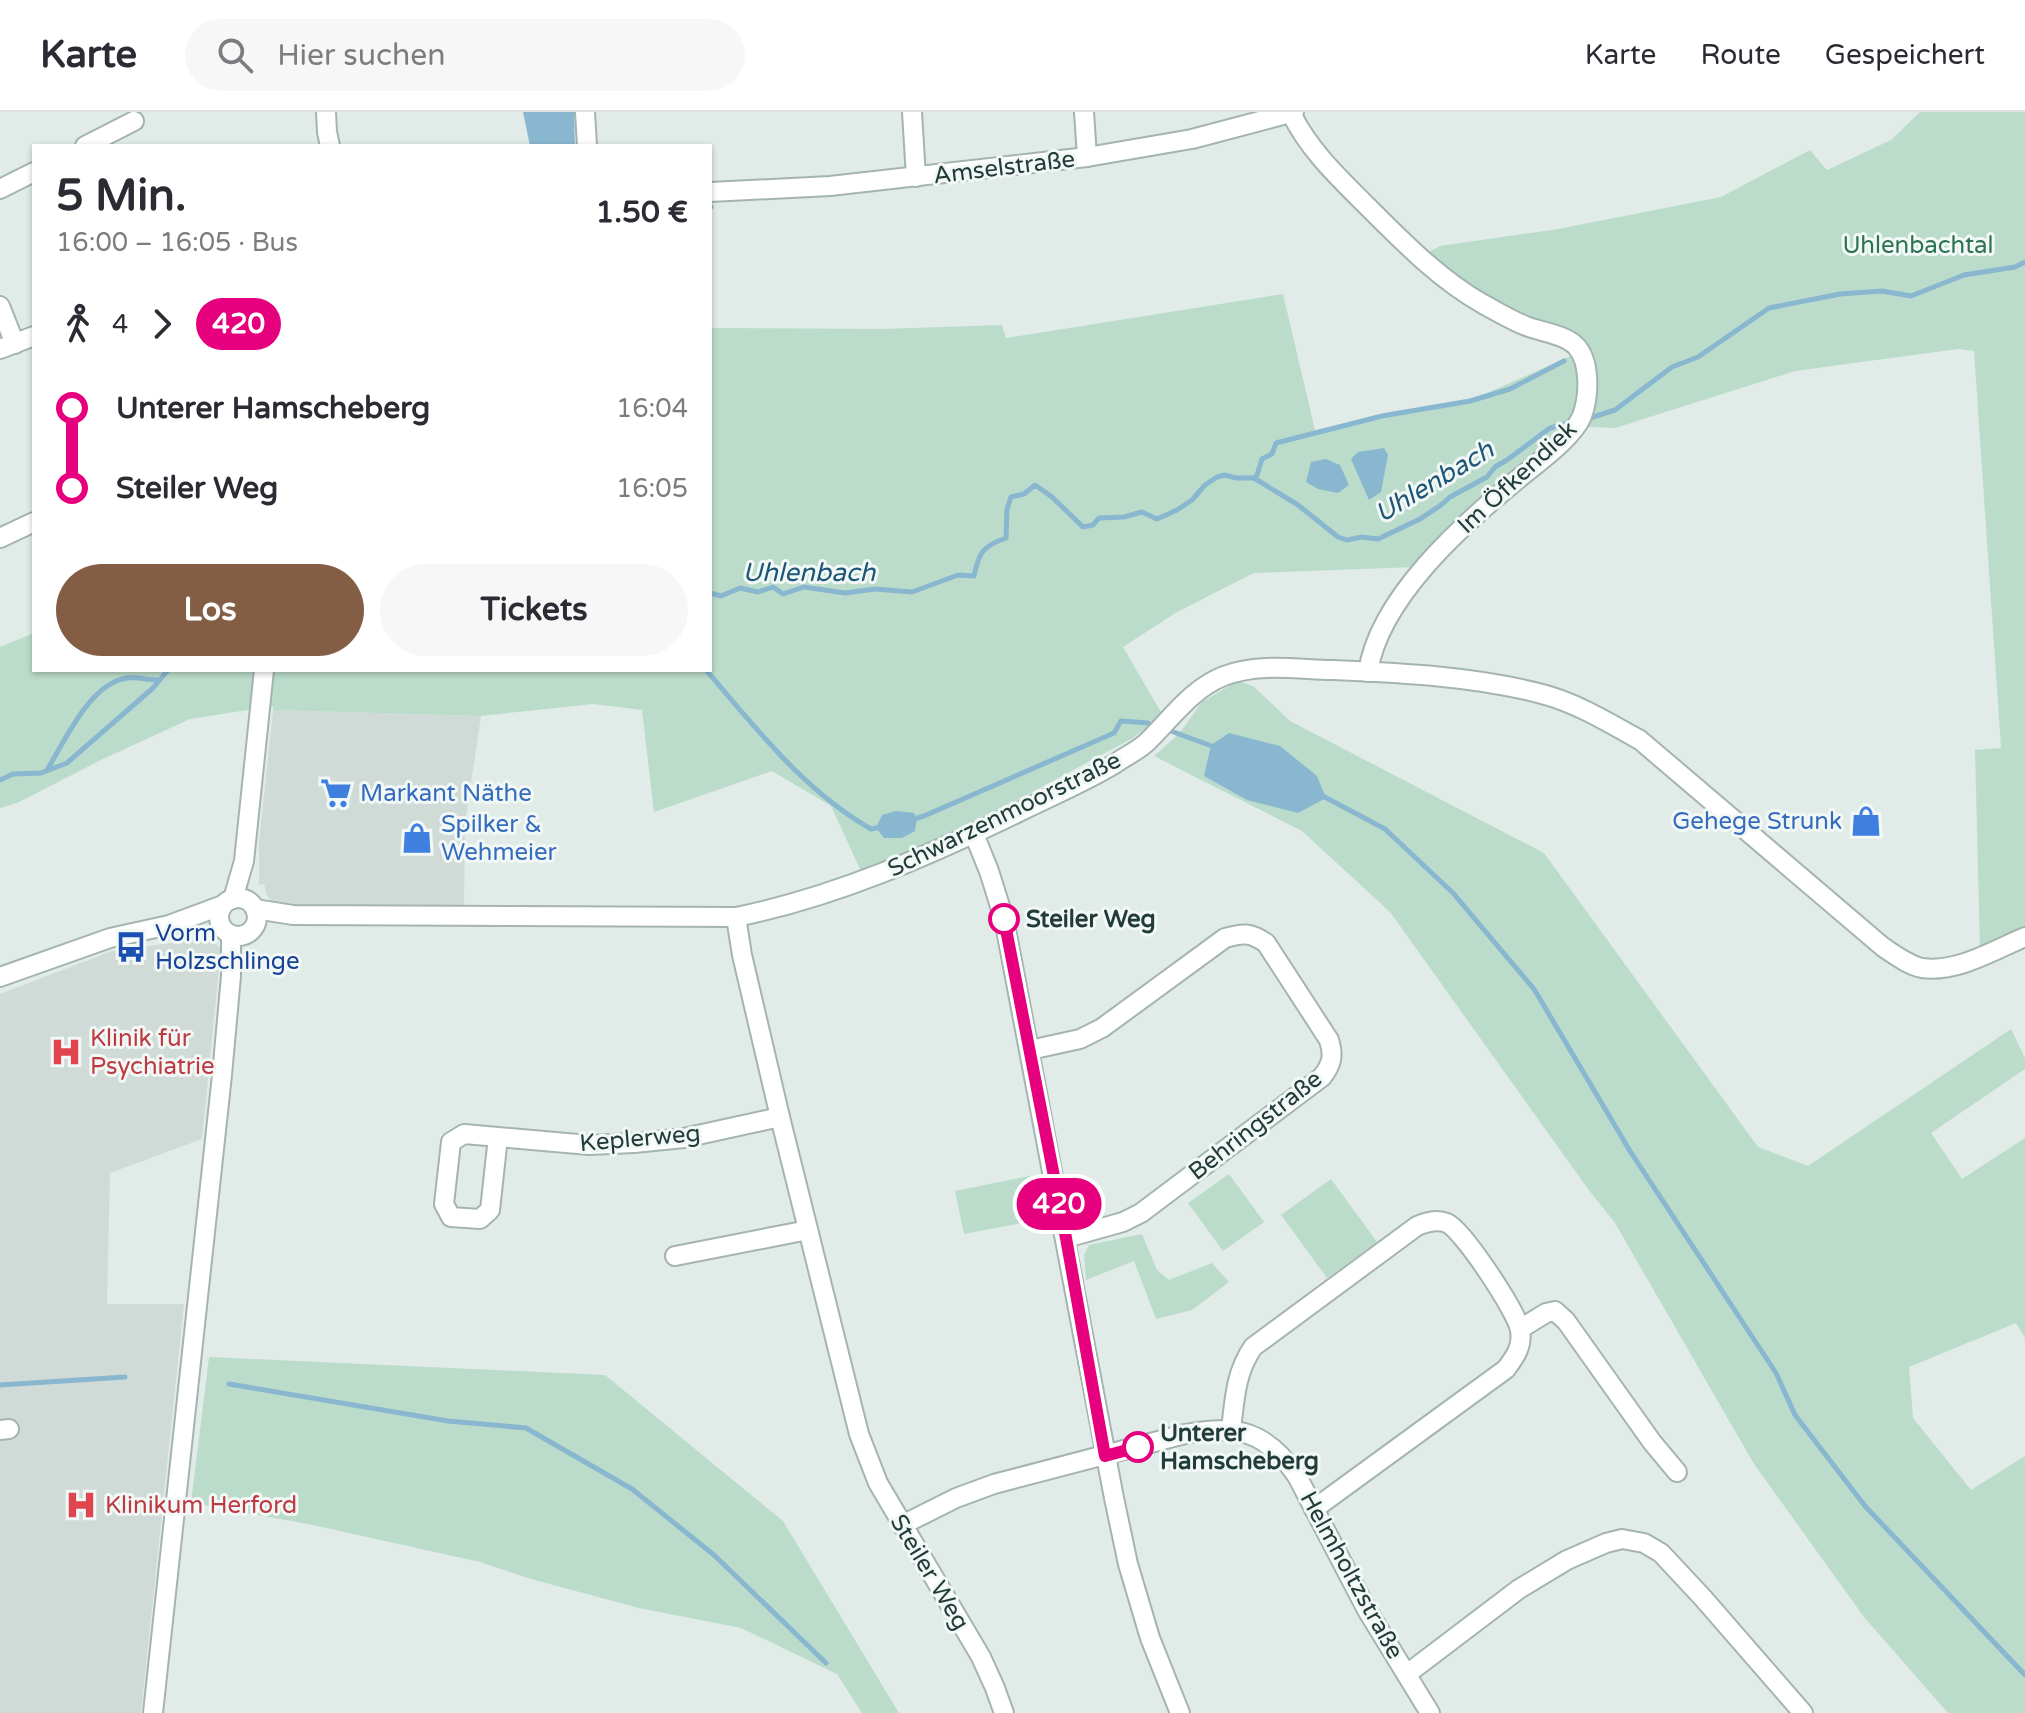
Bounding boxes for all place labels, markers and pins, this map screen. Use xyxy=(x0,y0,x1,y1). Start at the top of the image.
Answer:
supermarket icon: Markant Näthe xyxy=(319,776,353,810)
place label: Markant Näthe xyxy=(360,779,532,808)
shop icon: Gehege Strunk xyxy=(1849,804,1883,838)
place label: Gehege Strunk xyxy=(1672,807,1842,836)
place label: Spilker & Wehmeier xyxy=(441,810,558,867)
shop icon: Spilker & Wehmeier xyxy=(400,821,434,855)
marker: Steiler Weg xyxy=(989,904,1019,934)
place label: Steiler Weg xyxy=(1026,905,1156,934)
place label: Vorm Holzschlinge xyxy=(155,919,300,976)
bus stop icon: Vorm Holzschlinge xyxy=(114,930,148,964)
place label: Klinik für Psychiatrie xyxy=(90,1024,215,1081)
hospital icon: Klinik für Psychiatrie xyxy=(49,1035,83,1069)
place label: Unterer Hamscheberg xyxy=(1160,1419,1319,1476)
marker: Unterer Hamscheberg xyxy=(1123,1432,1153,1462)
hospital icon: Klinikum Herford xyxy=(64,1488,98,1522)
place label: Klinikum Herford xyxy=(105,1491,297,1520)

